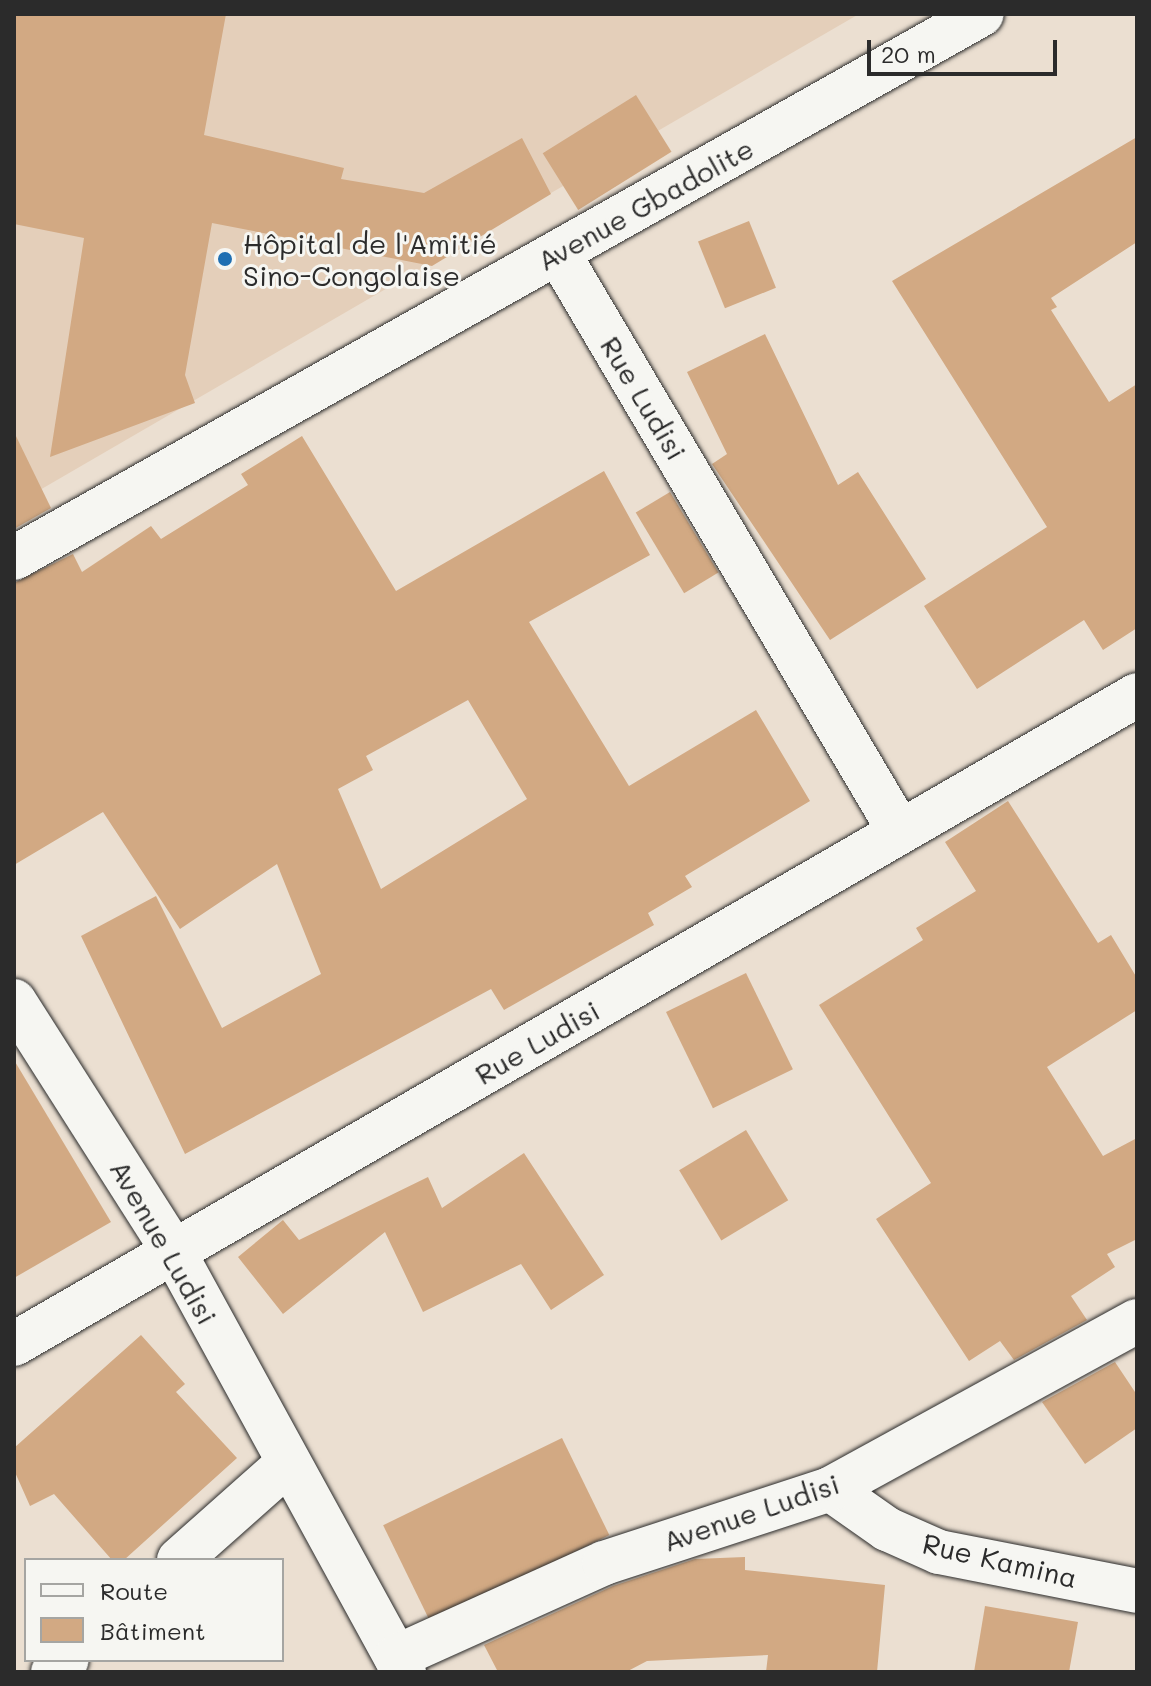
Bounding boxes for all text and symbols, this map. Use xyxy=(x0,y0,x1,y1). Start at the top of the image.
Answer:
scale bar xyxy=(871,24,1061,74)
text: 20 m xyxy=(881,38,936,69)
street label: Avenue Gbadolite xyxy=(531,131,759,277)
place label: Hôpital de l'Amitié Sino-Congolaise xyxy=(243,226,497,292)
marker: Hôpital de l'Amitié Sino-Congolaise xyxy=(214,248,236,270)
street label: Rue Ludisi xyxy=(594,330,694,466)
street label: Rue Ludisi xyxy=(469,993,605,1091)
street label: Avenue Ludisi xyxy=(103,1154,225,1330)
street label: Avenue Ludisi xyxy=(658,1466,844,1558)
street label: Rue Kamina xyxy=(919,1526,1081,1594)
legend xyxy=(24,1558,284,1662)
text: Route xyxy=(100,1575,168,1606)
text: Bâtiment xyxy=(100,1615,206,1646)

